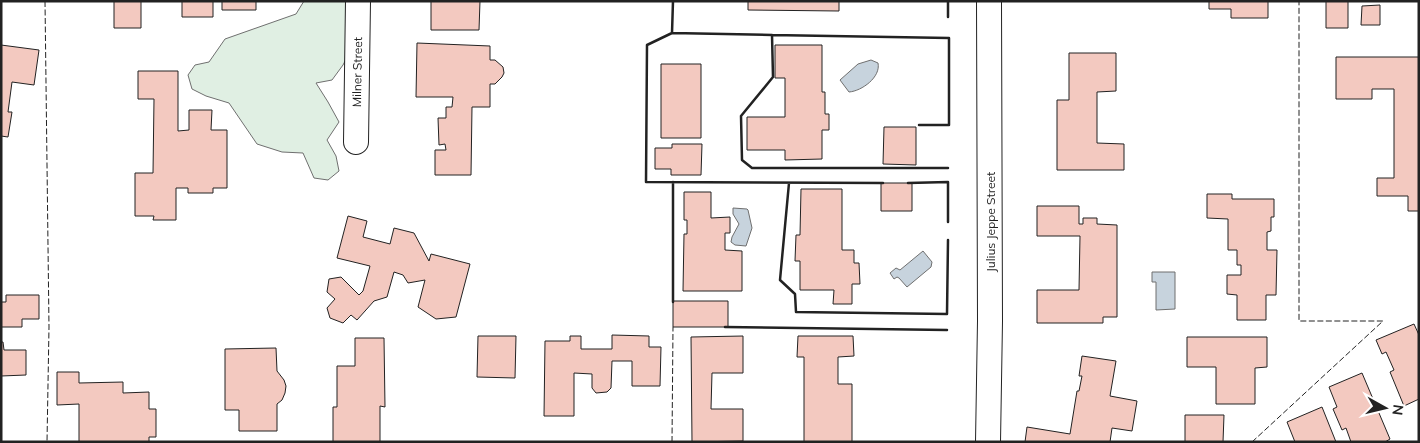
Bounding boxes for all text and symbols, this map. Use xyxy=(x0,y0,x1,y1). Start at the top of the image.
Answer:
street label: Milner Street xyxy=(349,37,365,107)
street label: Julius Jeppe Street xyxy=(983,172,998,272)
north arrow xyxy=(1360,383,1410,433)
text: N xyxy=(1388,403,1408,416)

